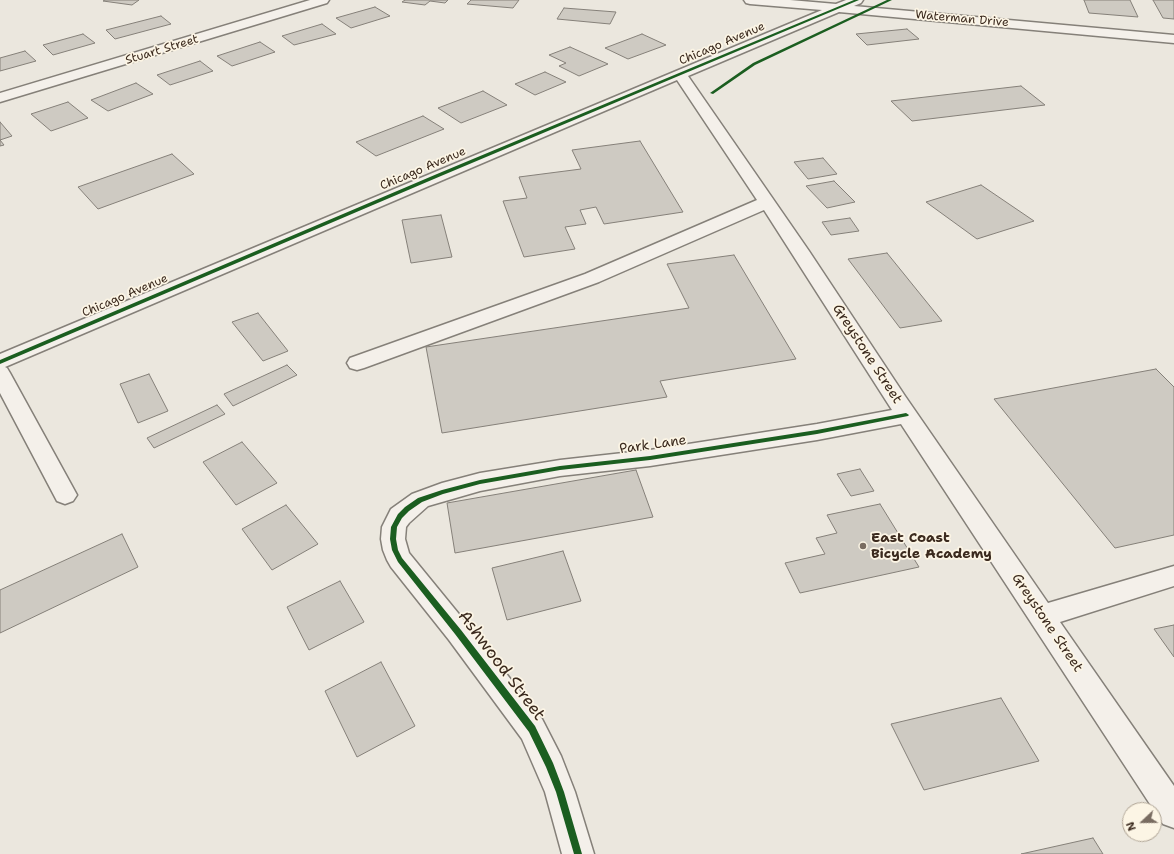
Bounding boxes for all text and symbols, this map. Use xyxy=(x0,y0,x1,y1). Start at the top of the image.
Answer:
street label: Waterman Drive xyxy=(915,8,1009,30)
street label: Chicago Avenue xyxy=(677,19,767,69)
street label: Stuart Street xyxy=(124,32,200,68)
street label: Chicago Avenue xyxy=(378,144,468,194)
street label: Chicago Avenue xyxy=(80,271,170,321)
street label: Greystone Street xyxy=(829,301,905,407)
street label: Park Lane xyxy=(618,432,688,458)
place label: East Coast Bicycle Academy xyxy=(871,530,992,562)
marker: East Coast Bicycle Academy xyxy=(858,541,868,551)
street label: Greystone Street xyxy=(1008,571,1086,675)
street label: Ashwood Street xyxy=(453,607,549,725)
north arrow xyxy=(1122,802,1162,842)
text: N xyxy=(1123,819,1140,833)

